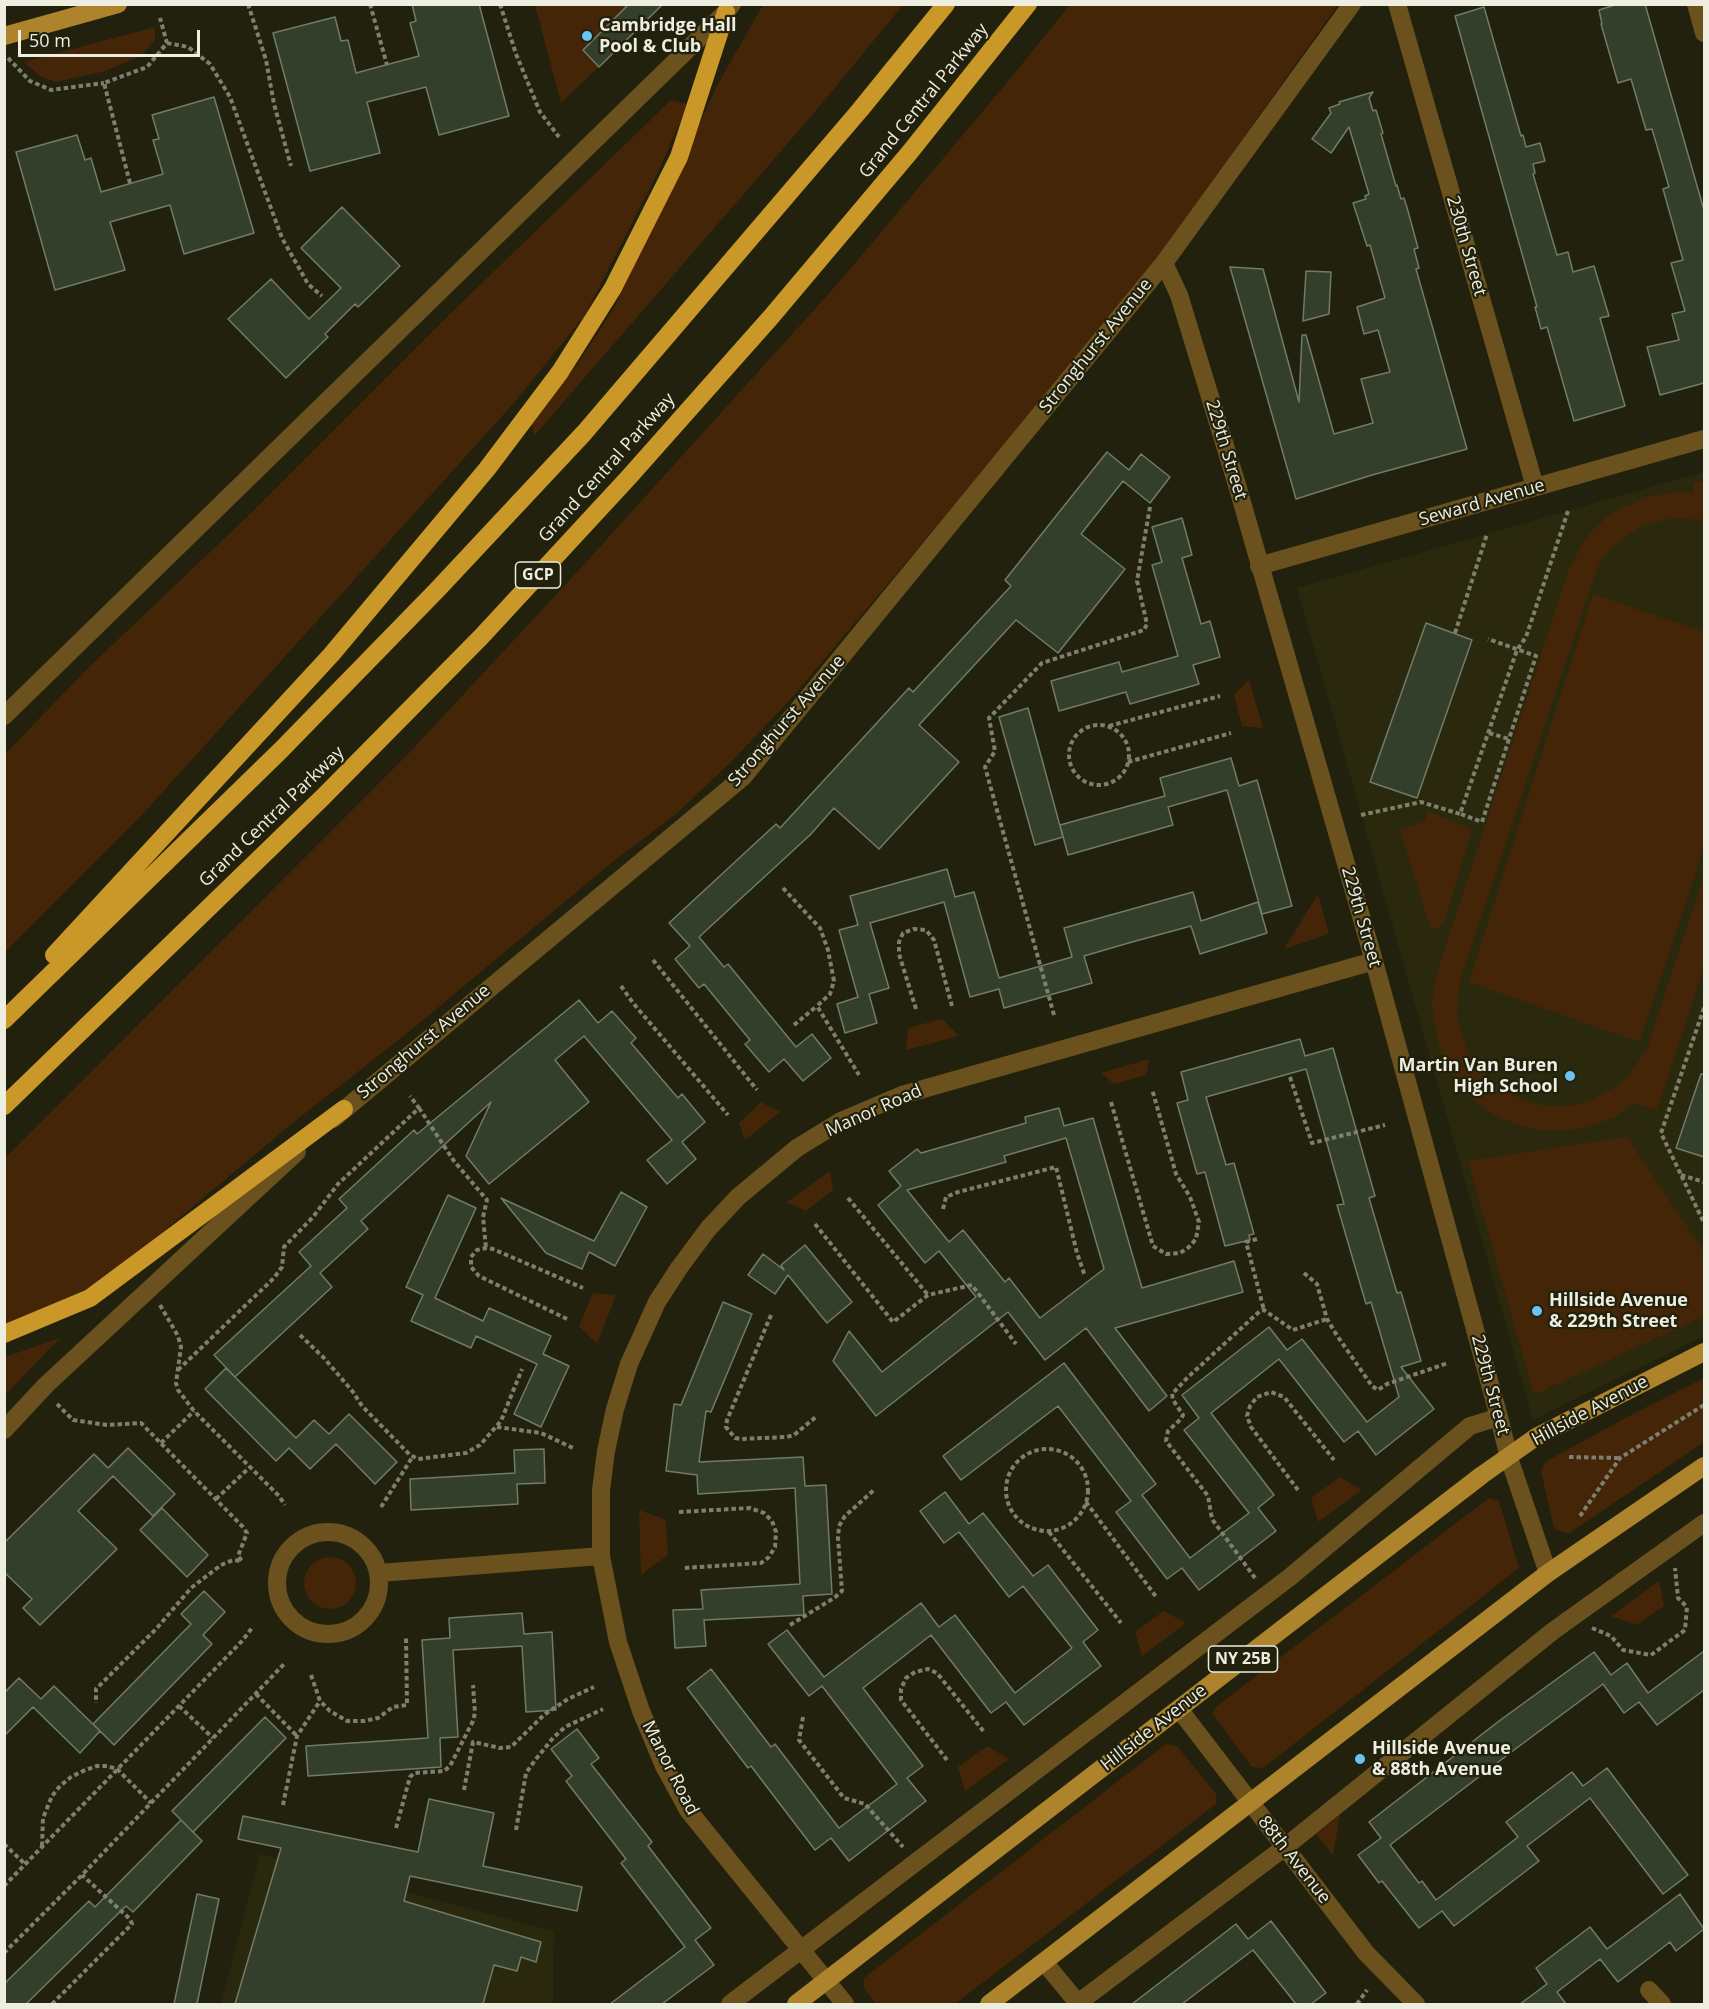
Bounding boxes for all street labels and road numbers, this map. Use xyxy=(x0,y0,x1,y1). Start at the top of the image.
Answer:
street label: Grand Central Parkway xyxy=(855,19,993,183)
street label: 230th Street xyxy=(1441,193,1491,299)
street label: Stronghurst Avenue xyxy=(1035,274,1157,418)
street label: Grand Central Parkway xyxy=(534,389,680,547)
street label: 229th Street xyxy=(1201,397,1251,503)
street label: Seward Avenue xyxy=(1417,475,1547,531)
road number: GCP xyxy=(516,562,560,588)
street label: Stronghurst Avenue xyxy=(724,651,850,791)
street label: Grand Central Parkway xyxy=(195,742,349,892)
street label: 229th Street xyxy=(1336,864,1386,970)
street label: Stronghurst Avenue xyxy=(353,980,495,1104)
street label: Manor Road xyxy=(823,1080,925,1142)
street label: 229th Street xyxy=(1466,1332,1514,1438)
street label: Hillside Avenue xyxy=(1528,1371,1652,1451)
road number: NY 25B xyxy=(1208,1646,1278,1672)
street label: Hillside Avenue xyxy=(1097,1680,1211,1776)
street label: Manor Road xyxy=(637,1717,703,1819)
street label: 88th Avenue xyxy=(1253,1812,1335,1908)

